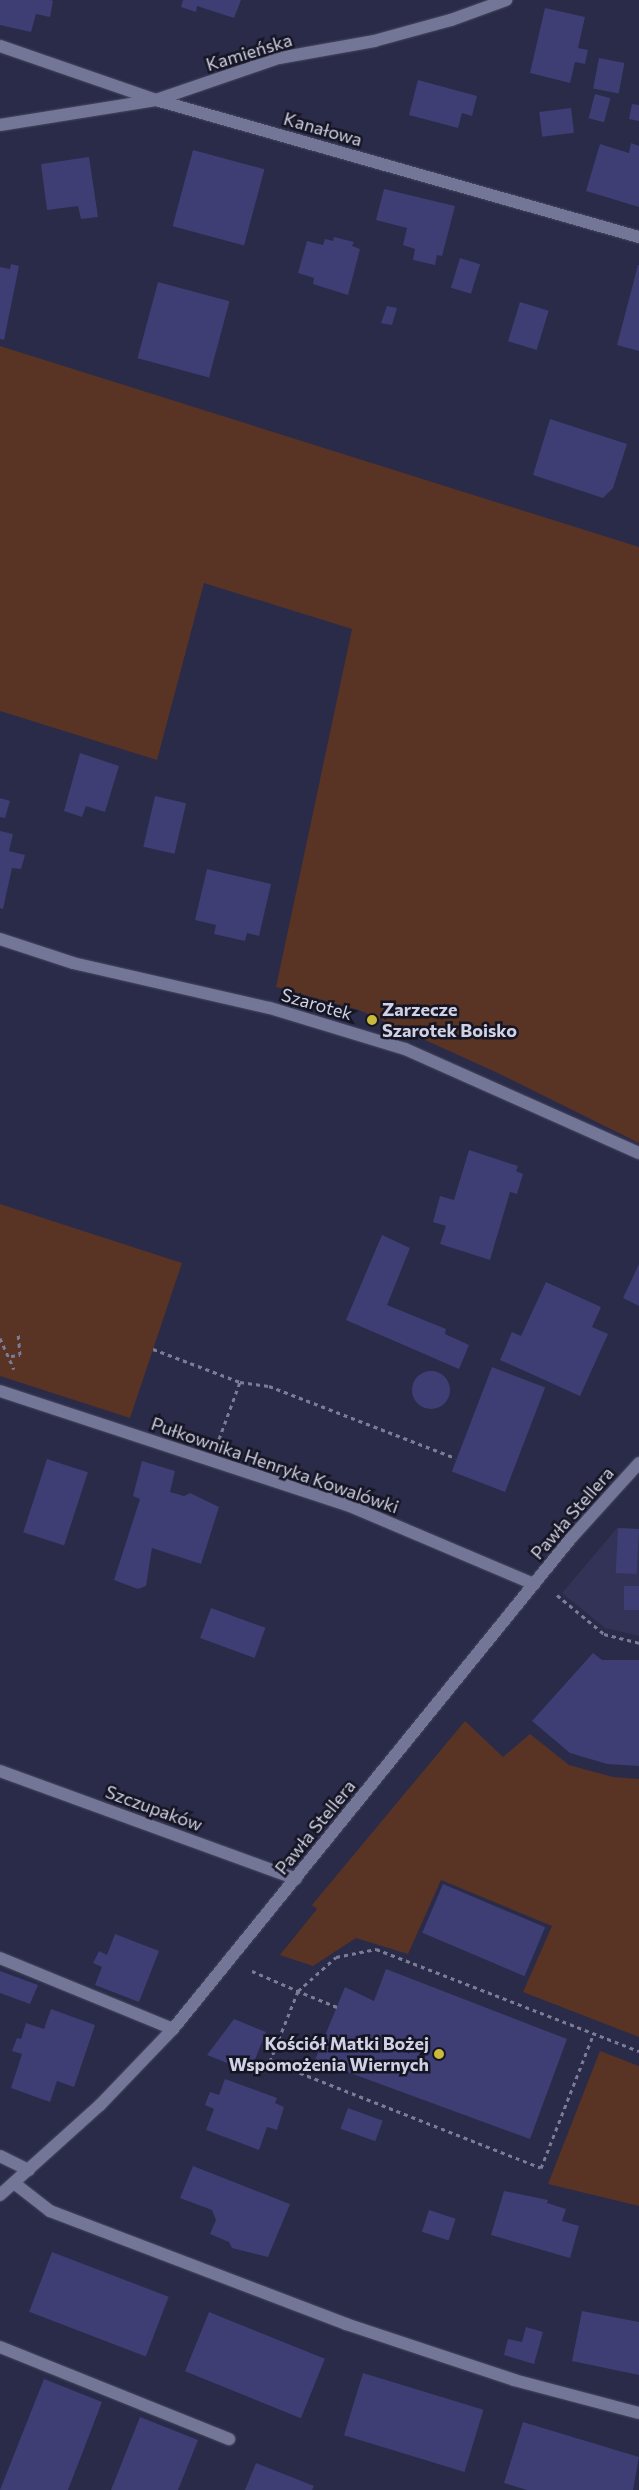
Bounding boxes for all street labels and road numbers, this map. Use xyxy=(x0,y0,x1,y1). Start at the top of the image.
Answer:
street label: Kamieńska xyxy=(203,29,295,75)
street label: Kanałowa xyxy=(281,107,365,151)
street label: Szarotek xyxy=(279,984,355,1024)
street label: Pułkownika Henryka Kowalówki xyxy=(148,1412,402,1518)
street label: Pawła Stellera xyxy=(526,1462,618,1564)
street label: Pawła Stellera xyxy=(270,1775,360,1879)
street label: Szczupaków xyxy=(103,1780,205,1836)

